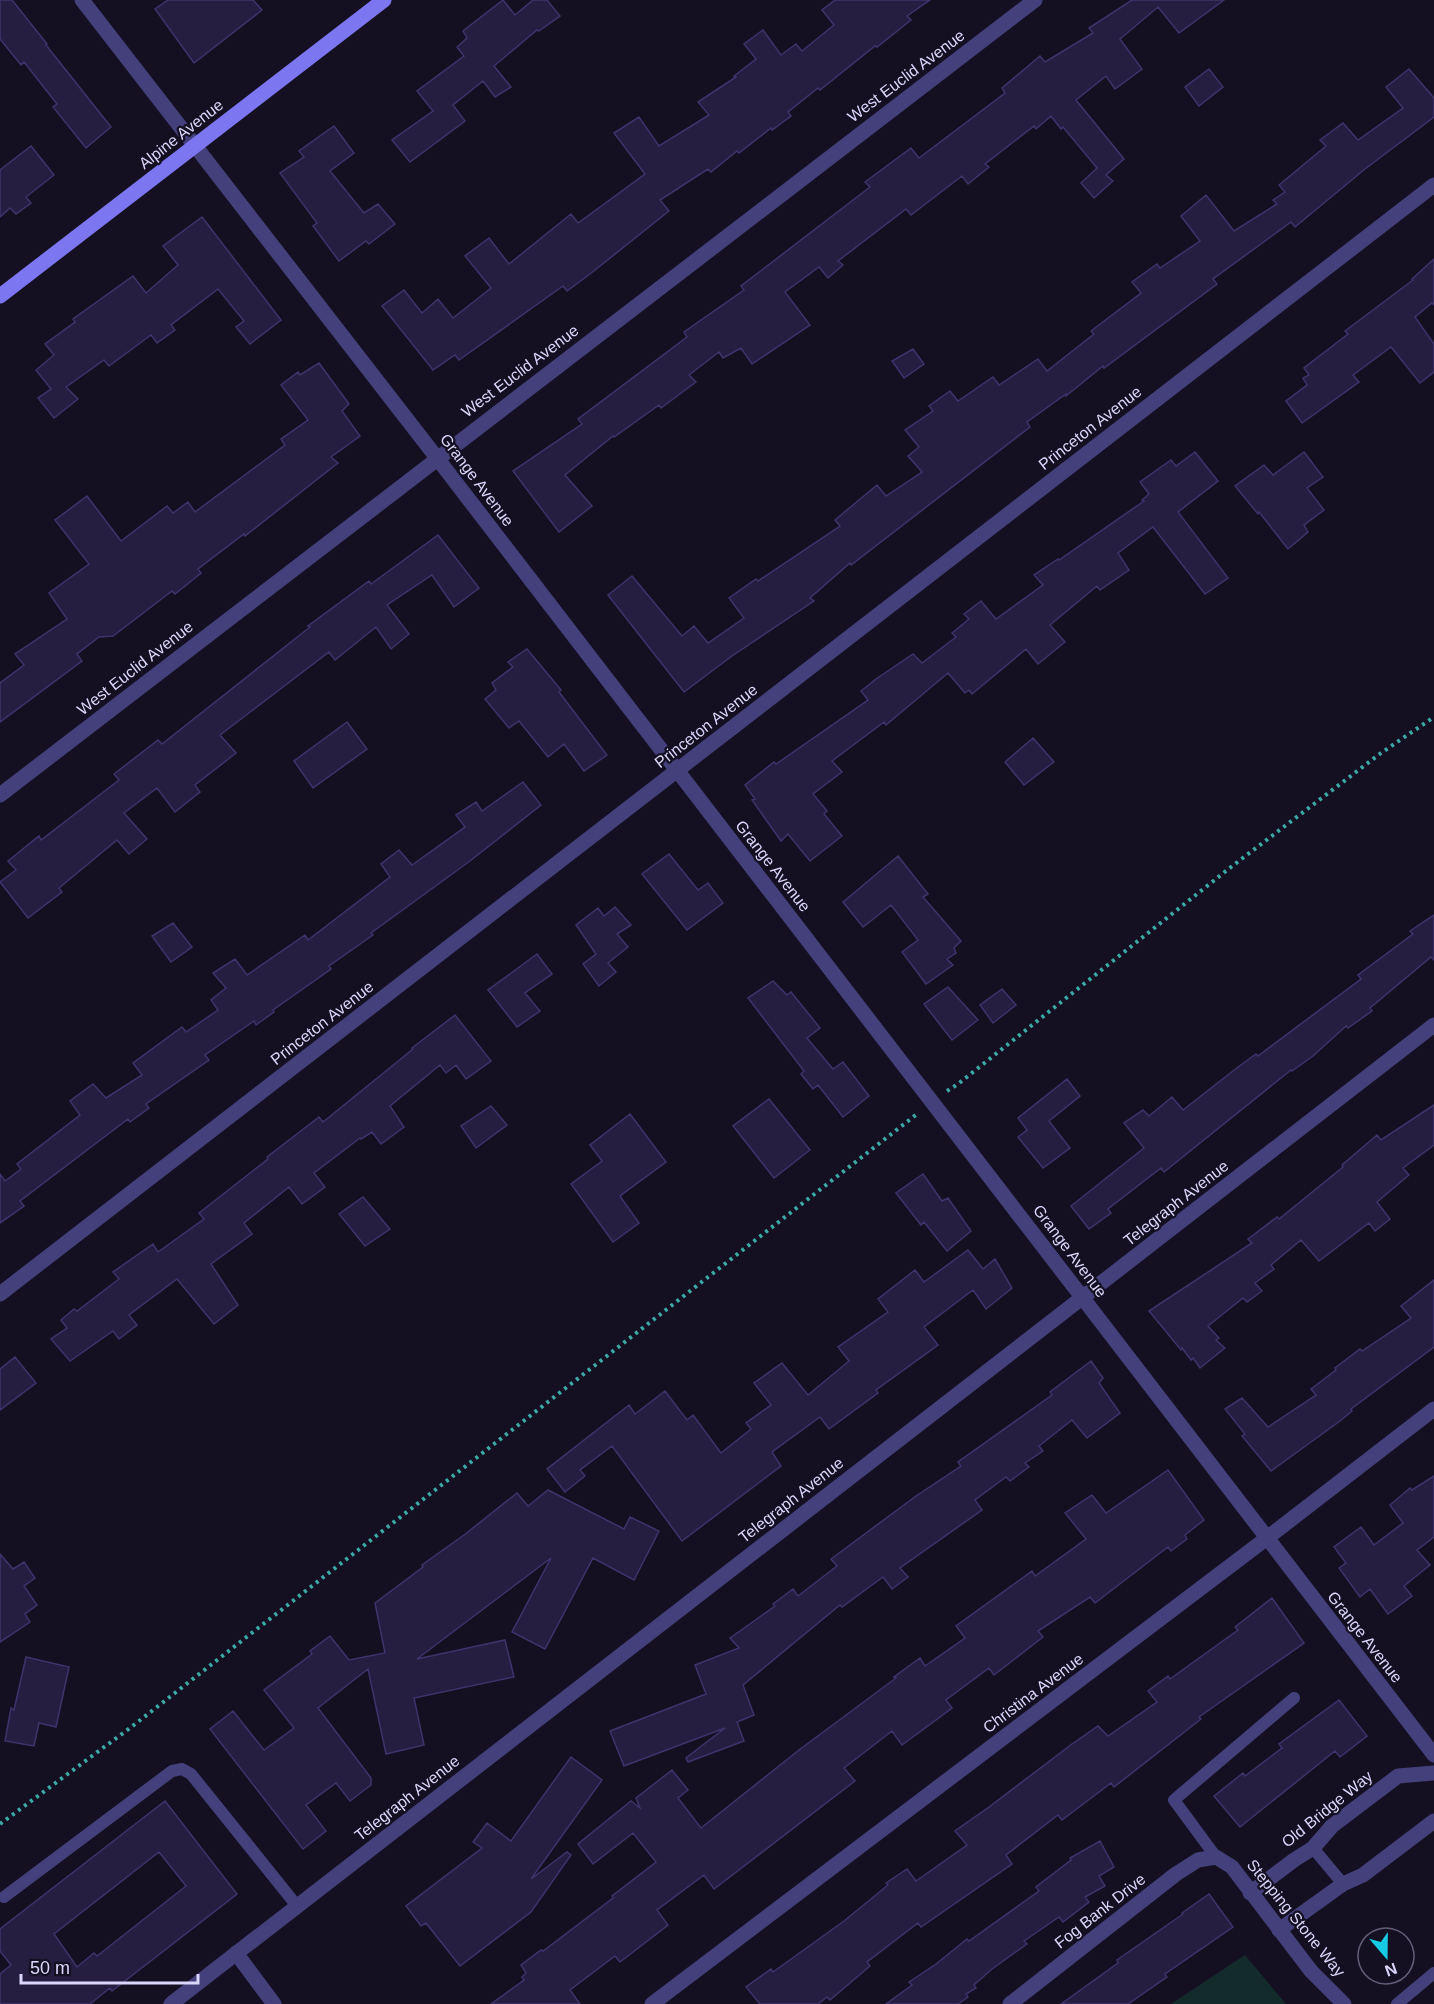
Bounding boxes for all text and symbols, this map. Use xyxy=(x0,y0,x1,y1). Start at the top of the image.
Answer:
street label: West Euclid Avenue xyxy=(844,27,968,125)
street label: Alpine Avenue xyxy=(136,96,227,172)
street label: West Euclid Avenue xyxy=(458,322,582,420)
street label: Princeton Avenue xyxy=(1035,383,1145,473)
street label: Grange Avenue xyxy=(437,431,517,529)
street label: West Euclid Avenue xyxy=(74,618,196,718)
street label: Princeton Avenue xyxy=(651,681,761,771)
street label: Grange Avenue xyxy=(732,817,814,915)
street label: Princeton Avenue xyxy=(267,978,377,1068)
street label: Telegraph Avenue xyxy=(1120,1157,1232,1249)
street label: Grange Avenue xyxy=(1030,1202,1110,1300)
street label: Telegraph Avenue xyxy=(735,1454,847,1546)
street label: Grange Avenue xyxy=(1324,1588,1406,1686)
street label: Christina Avenue xyxy=(980,1650,1086,1736)
street label: Telegraph Avenue xyxy=(351,1752,463,1844)
street label: Old Bridge Way xyxy=(1278,1767,1376,1851)
street label: Stepping Stone Way xyxy=(1244,1856,1348,1980)
street label: Fog Bank Drive xyxy=(1051,1870,1149,1952)
north arrow xyxy=(1356,1926,1416,1986)
scale bar xyxy=(21,1947,198,1985)
text: 50 m xyxy=(30,1958,70,1978)
text: N xyxy=(1383,1960,1399,1980)

